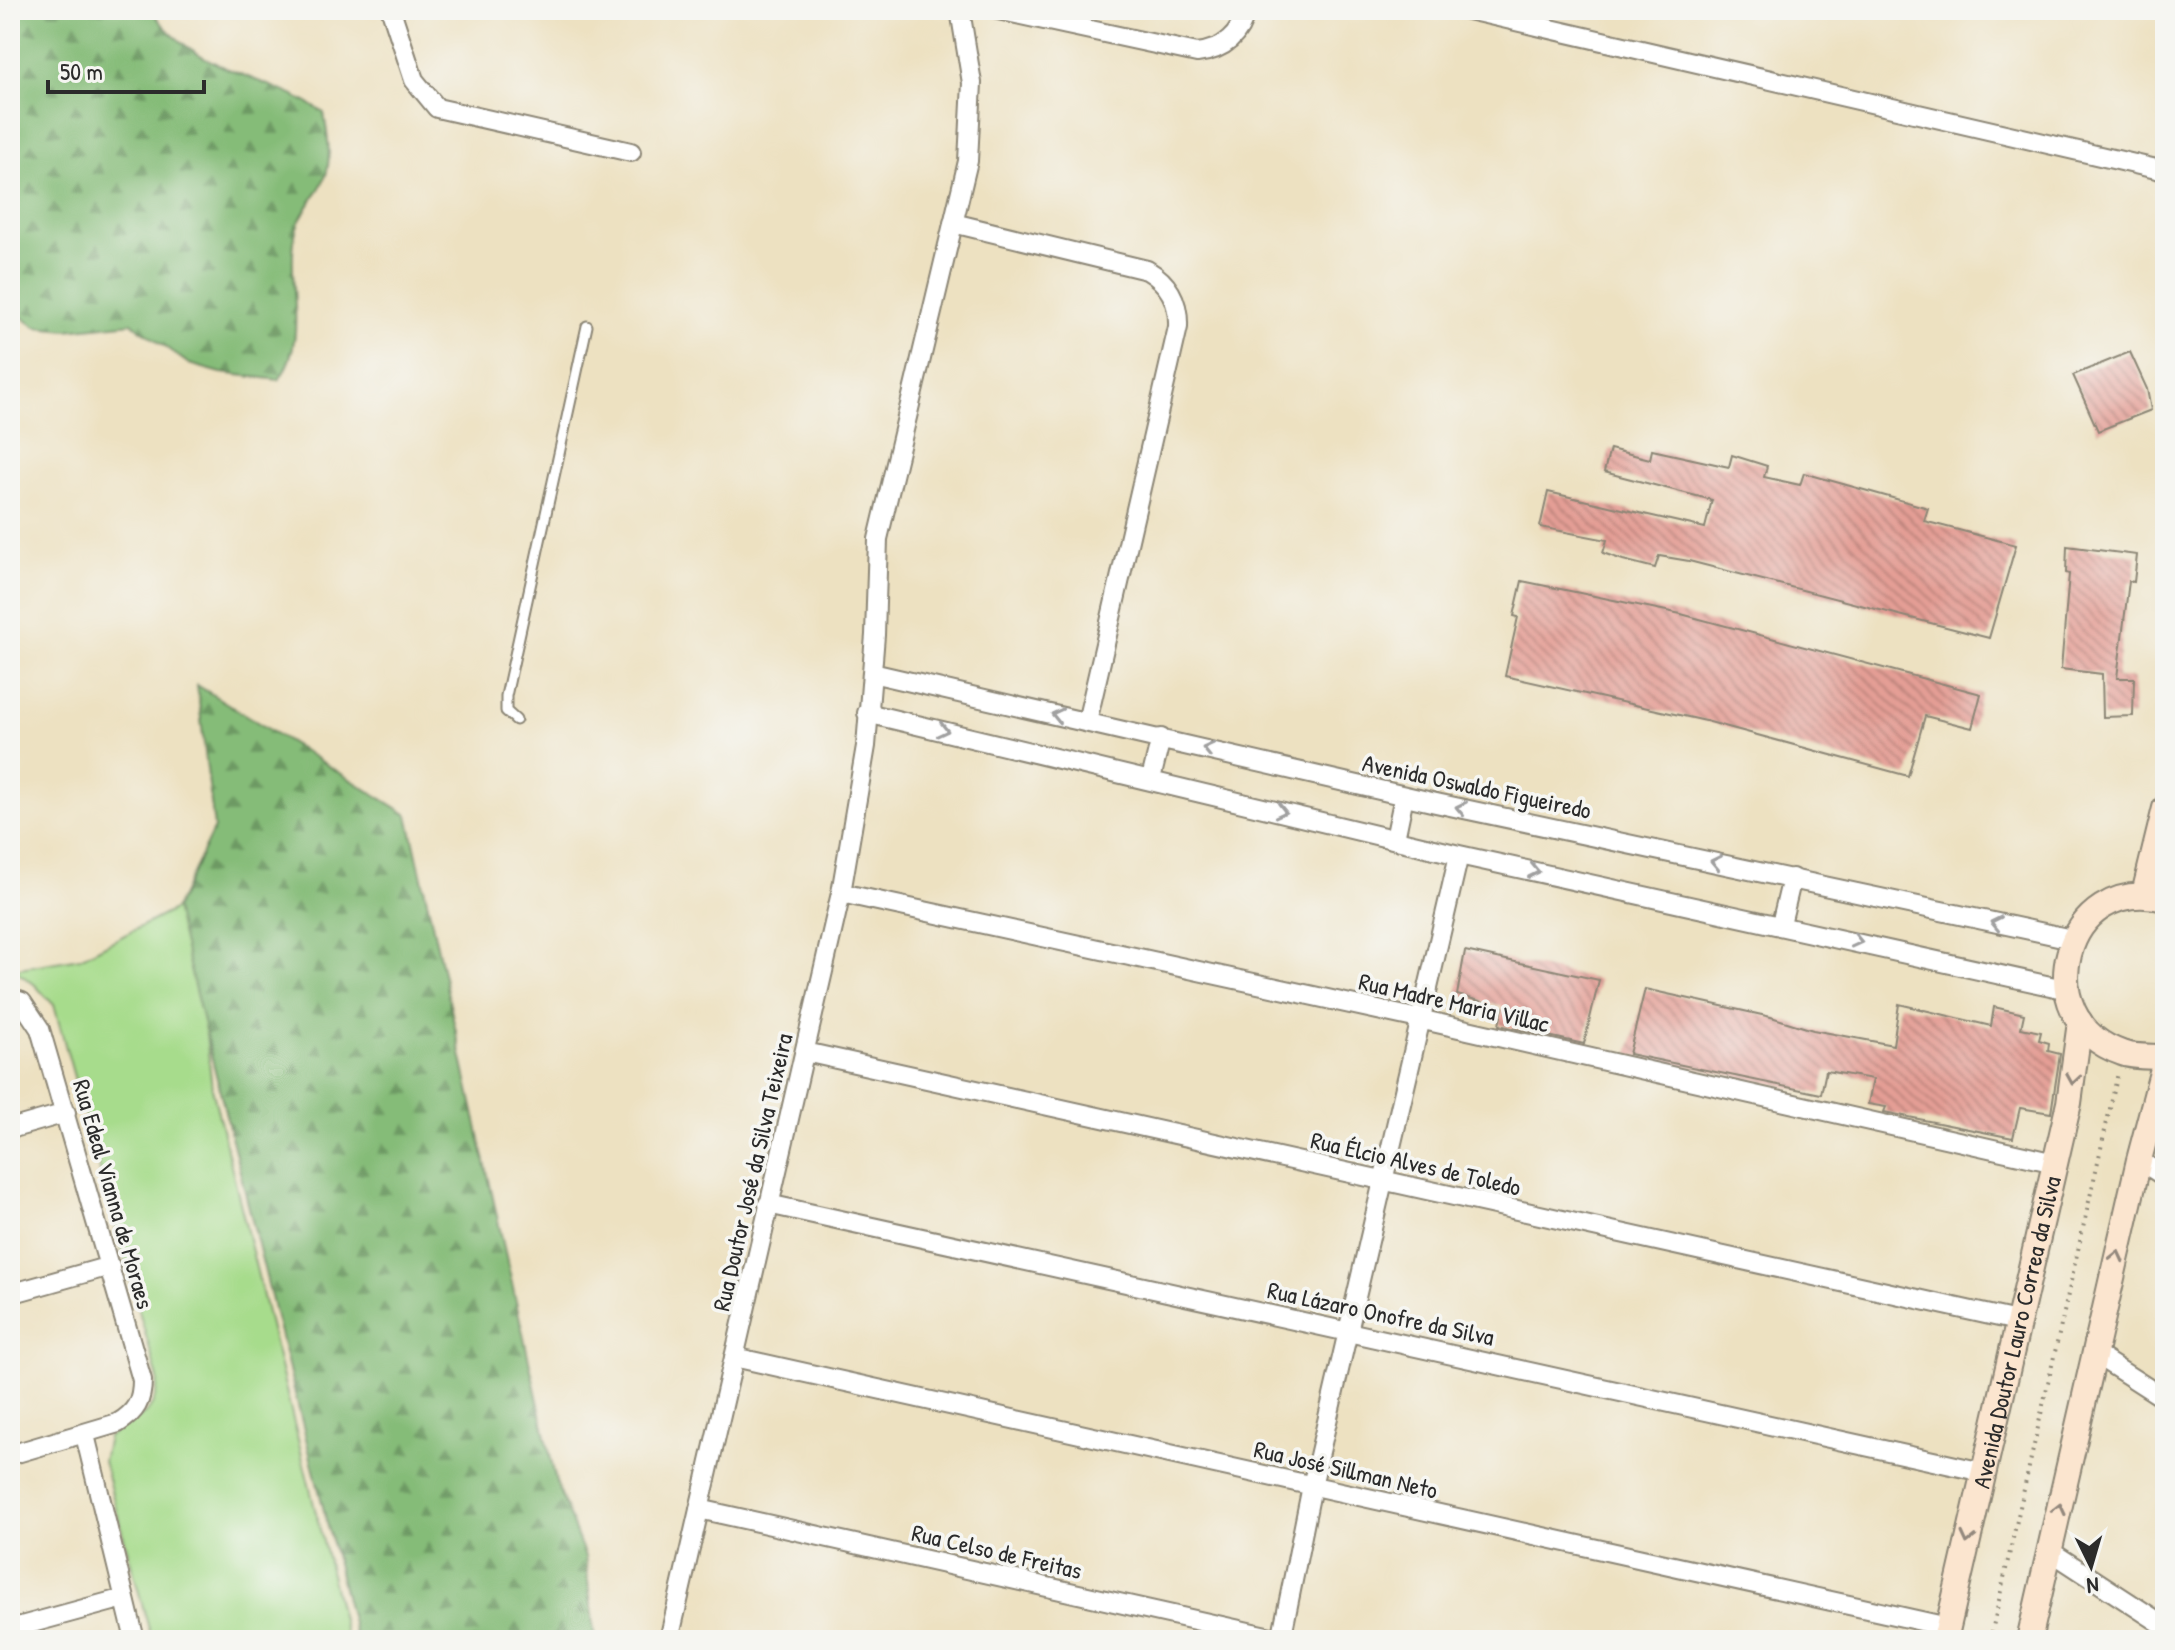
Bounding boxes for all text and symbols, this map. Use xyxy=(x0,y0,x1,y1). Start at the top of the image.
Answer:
scale bar xyxy=(48,44,204,94)
text: 50 m xyxy=(60,55,103,87)
one-way arrow xyxy=(1051,707,1065,724)
one-way arrow xyxy=(936,721,949,738)
one-way arrow xyxy=(1202,741,1216,758)
street label: Avenida Oswaldo Figueiredo xyxy=(1360,746,1595,826)
one-way arrow xyxy=(1455,800,1469,817)
one-way arrow xyxy=(1274,802,1288,819)
one-way arrow xyxy=(1710,854,1723,871)
one-way arrow xyxy=(1527,862,1541,879)
one-way arrow xyxy=(1990,915,2003,932)
one-way arrow xyxy=(1849,932,1863,949)
street label: Rua Madre Maria Villac xyxy=(1356,965,1553,1040)
street label: Rua Doutor José da Silva Teixeira xyxy=(704,1030,800,1314)
one-way arrow xyxy=(2066,1072,2083,1086)
street label: Rua Edeal Vianna de Moraes xyxy=(66,1076,162,1312)
street label: Rua Élcio Alves de Toledo xyxy=(1308,1123,1524,1203)
street label: Avenida Doutor Lauro Correa da Silva xyxy=(1965,1173,2068,1491)
one-way arrow xyxy=(2108,1249,2125,1263)
street label: Rua Lázaro Onofre da Silva xyxy=(1265,1273,1497,1353)
street label: Rua José Sillman Neto xyxy=(1251,1432,1441,1506)
one-way arrow xyxy=(2050,1503,2067,1517)
street label: Rua Celso de Freitas xyxy=(909,1516,1085,1586)
north arrow xyxy=(2051,1526,2131,1606)
one-way arrow xyxy=(1960,1531,1977,1545)
text: N xyxy=(2085,1570,2100,1601)

